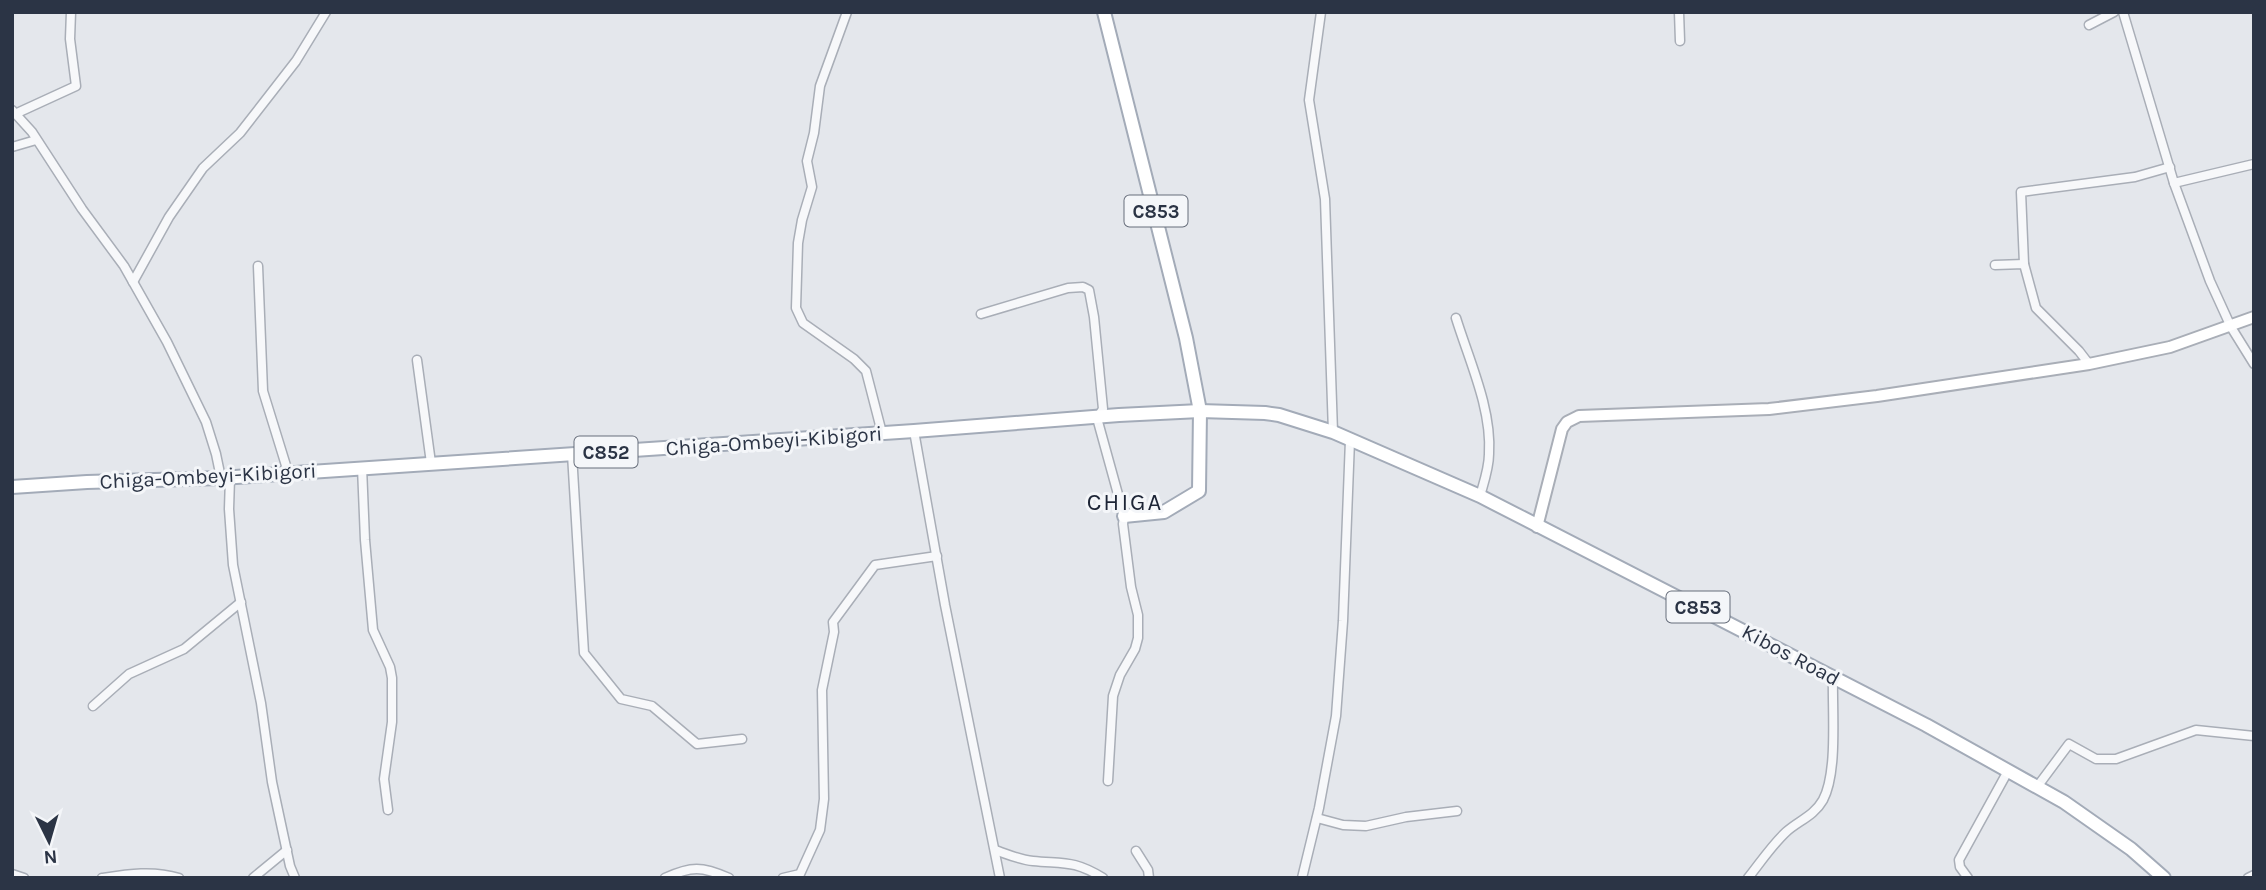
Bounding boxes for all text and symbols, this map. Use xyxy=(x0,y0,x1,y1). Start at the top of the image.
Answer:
road number: C853 xyxy=(1124,196,1188,226)
street label: Chiga-Ombeyi-Kibigori xyxy=(665,421,883,461)
road number: C852 xyxy=(574,436,638,467)
street label: Chiga-Ombeyi-Kibigori xyxy=(99,458,317,494)
district label: CHIGA xyxy=(1087,488,1163,516)
road number: C853 xyxy=(1666,592,1730,622)
street label: Kibos Road xyxy=(1738,619,1844,691)
north arrow xyxy=(14,806,84,876)
text: N xyxy=(43,845,58,868)

